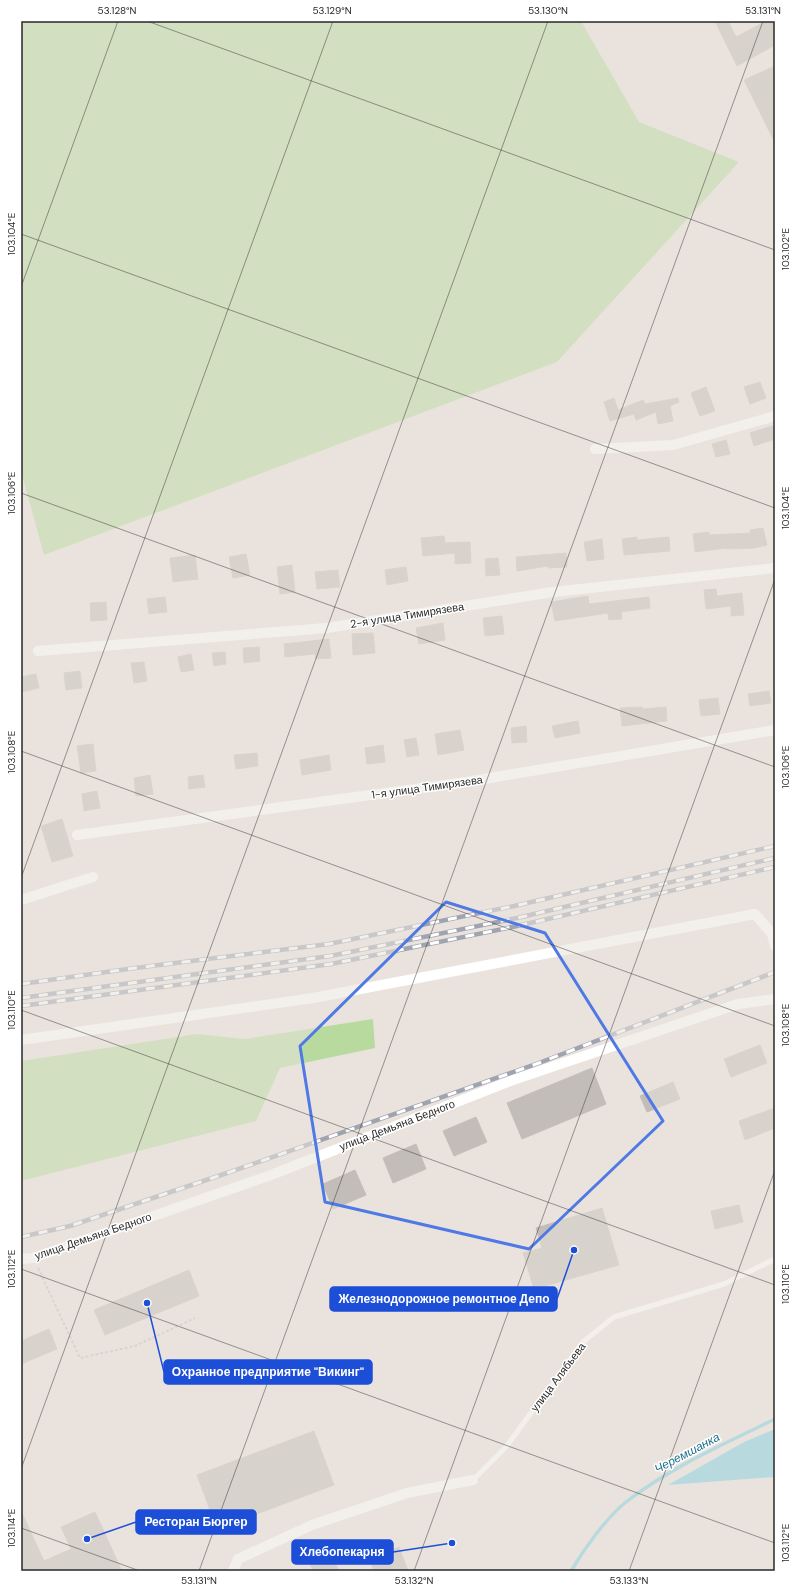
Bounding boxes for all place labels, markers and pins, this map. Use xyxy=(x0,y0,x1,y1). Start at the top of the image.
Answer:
callout: Железнодорожное ремонтное Депо xyxy=(330,1287,557,1311)
callout: Охранное предприятие "Викинг" xyxy=(164,1360,372,1384)
callout: Ресторан Бюргер xyxy=(136,1510,256,1534)
callout: Хлебопекарня xyxy=(292,1540,393,1564)

